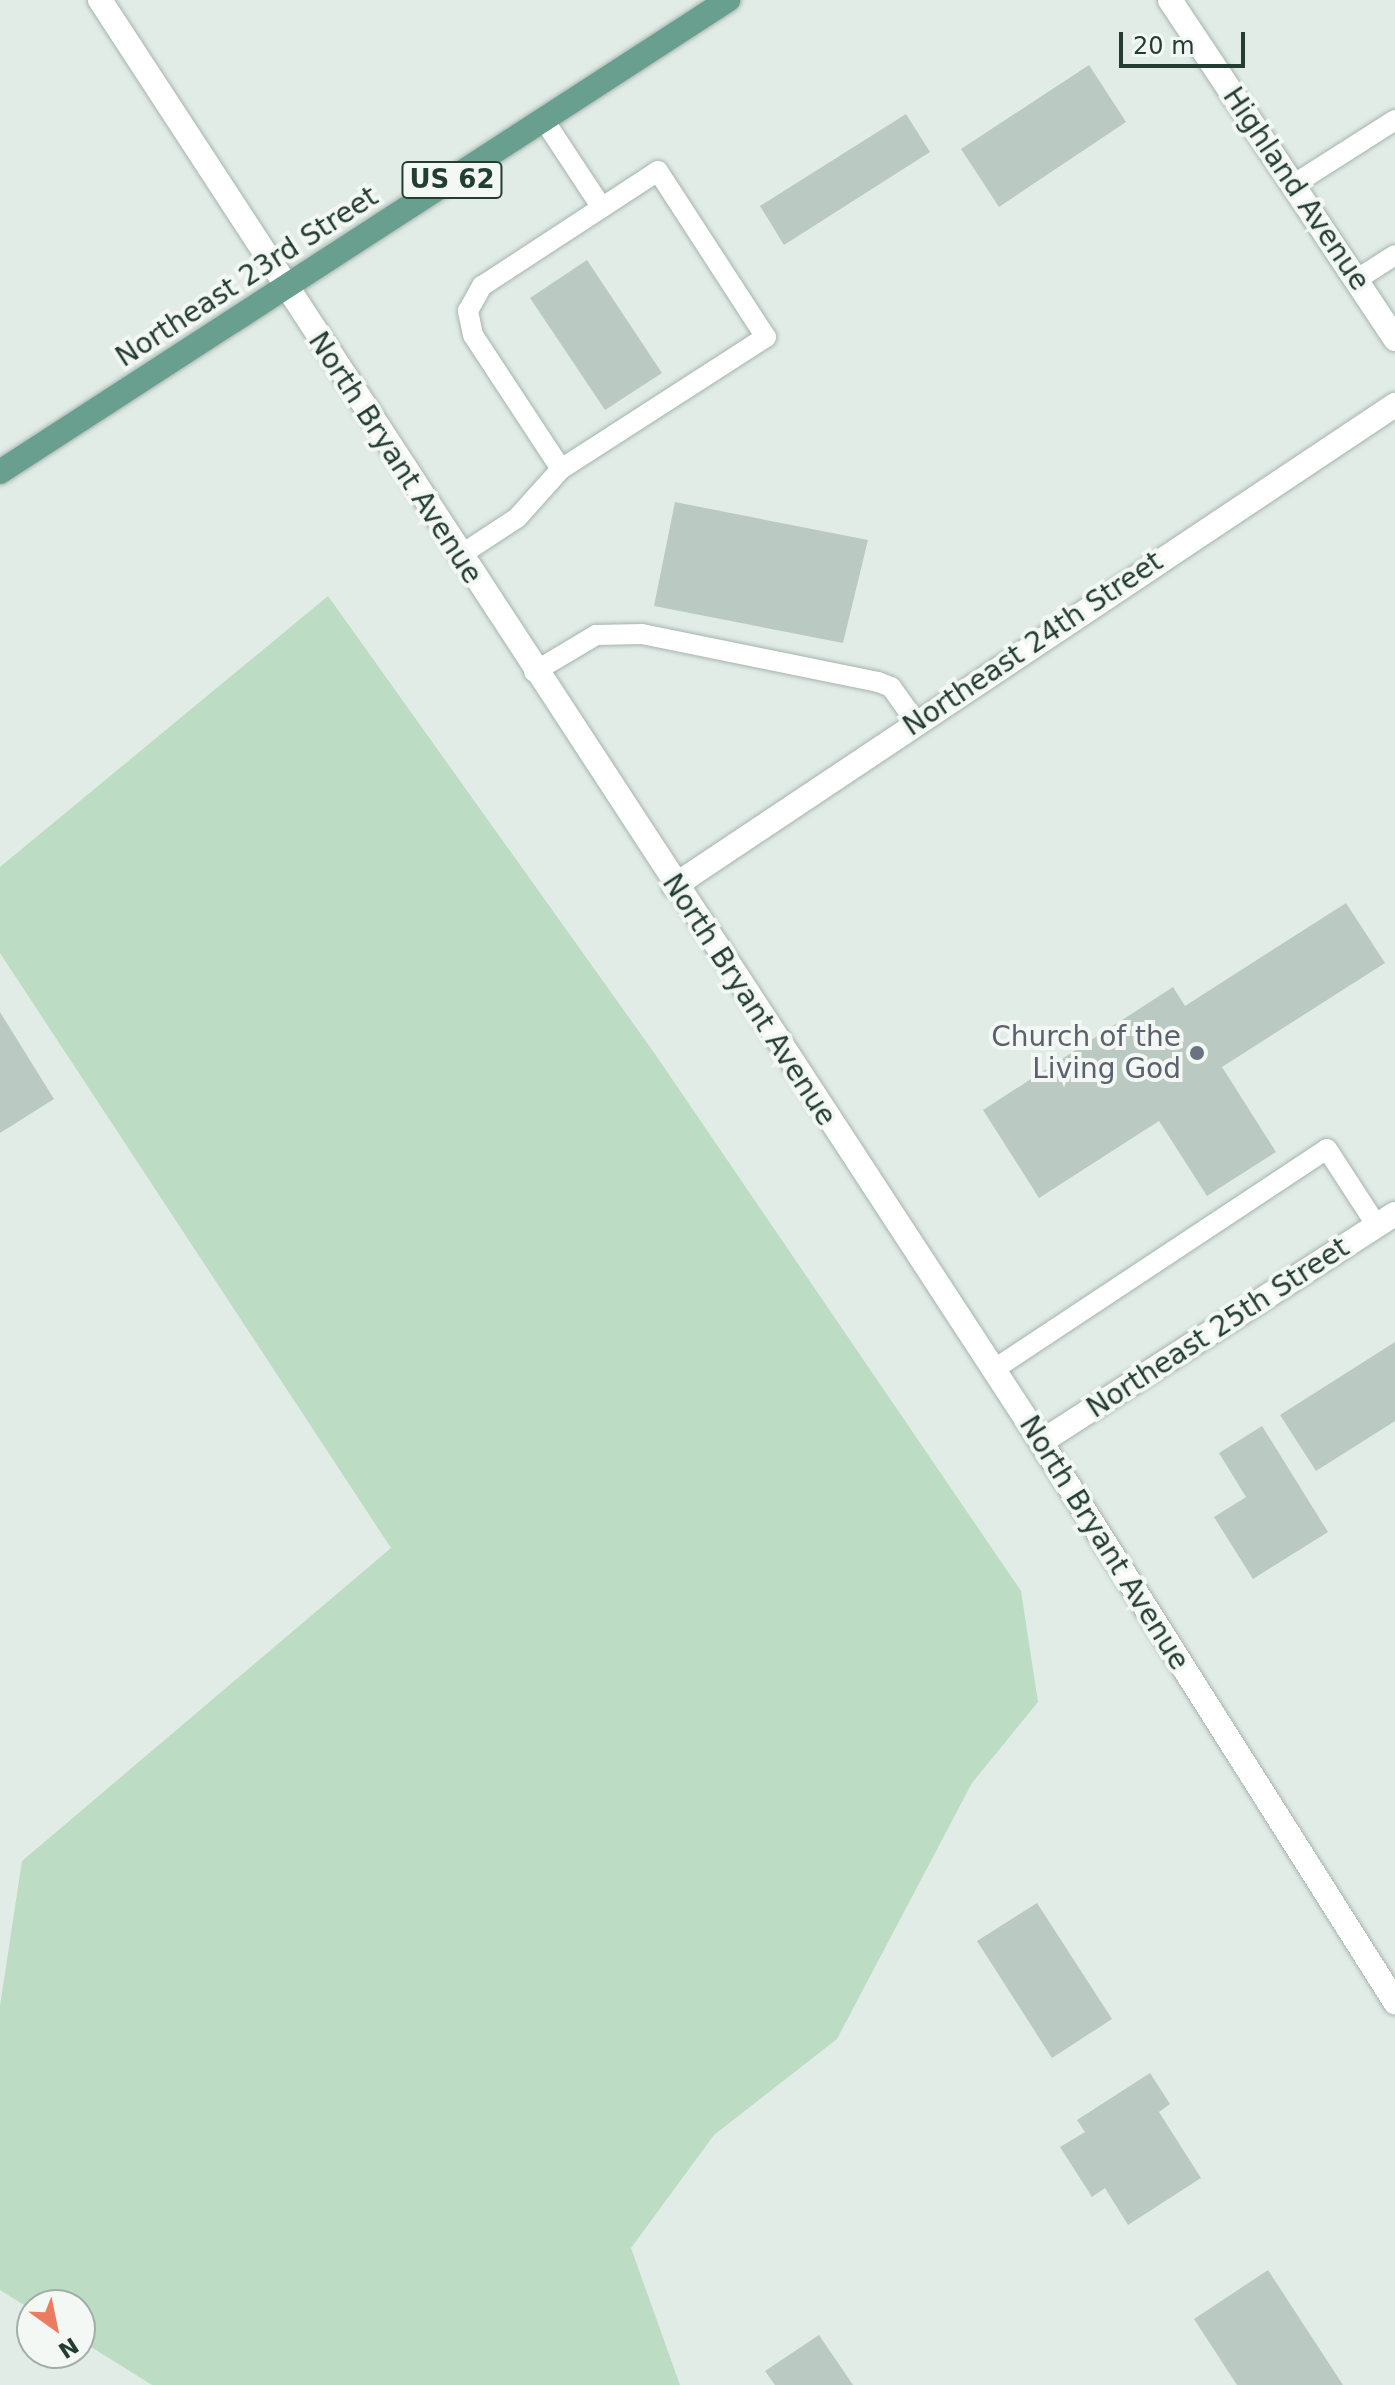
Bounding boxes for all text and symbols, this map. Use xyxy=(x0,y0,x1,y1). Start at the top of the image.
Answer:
scale bar xyxy=(1123,16,1249,66)
text: 20 m xyxy=(1133,32,1195,60)
street label: Highland Avenue xyxy=(1216,81,1376,297)
road number: US 62 xyxy=(400,158,504,202)
street label: Northeast 23rd Street xyxy=(110,180,384,374)
street label: North Bryant Avenue xyxy=(301,326,489,590)
street label: Northeast 24th Street xyxy=(897,545,1169,743)
street label: North Bryant Avenue xyxy=(655,868,843,1132)
place label: Church of the Living God xyxy=(991,1020,1181,1086)
marker: Church of the Living God xyxy=(1188,1044,1206,1062)
street label: Northeast 25th Street xyxy=(1081,1231,1355,1425)
street label: North Bryant Avenue xyxy=(1012,1410,1196,1676)
north arrow xyxy=(16,2289,96,2369)
text: N xyxy=(54,2332,83,2363)

